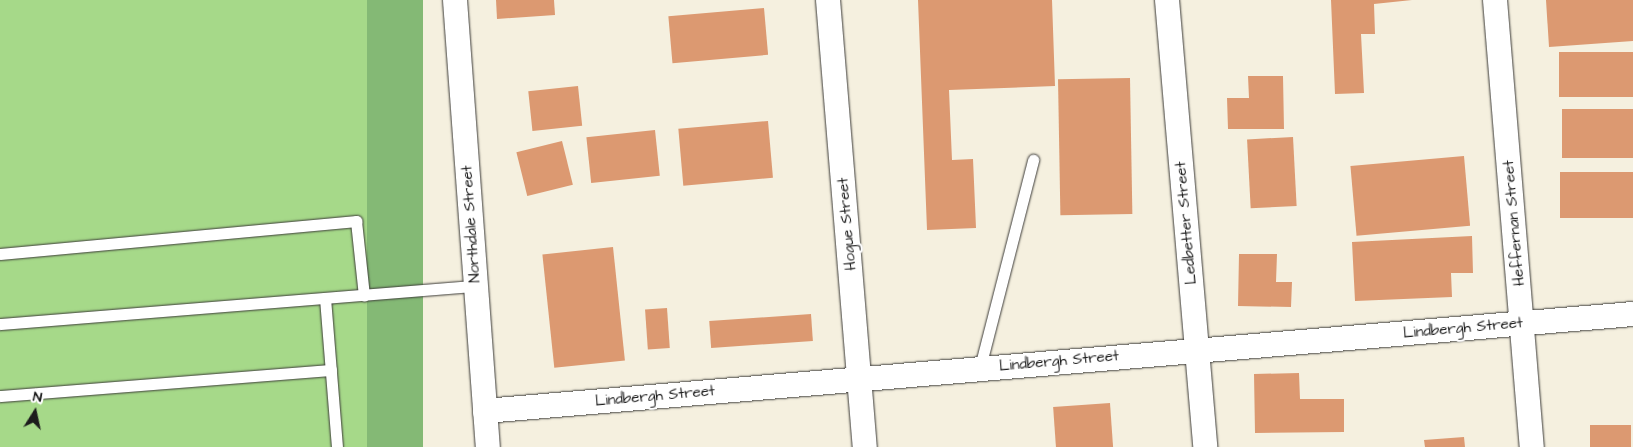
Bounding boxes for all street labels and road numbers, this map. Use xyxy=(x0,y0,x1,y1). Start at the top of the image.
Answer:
street label: Heffernan Street xyxy=(1500,159,1528,287)
street label: Ledbetter Street xyxy=(1172,161,1200,285)
street label: Northdale Street xyxy=(458,165,484,283)
street label: Hogue Street xyxy=(834,177,860,271)
street label: Lindbergh Street xyxy=(1402,314,1524,342)
street label: Lindbergh Street xyxy=(998,347,1120,375)
street label: Lindbergh Street xyxy=(594,382,716,410)

